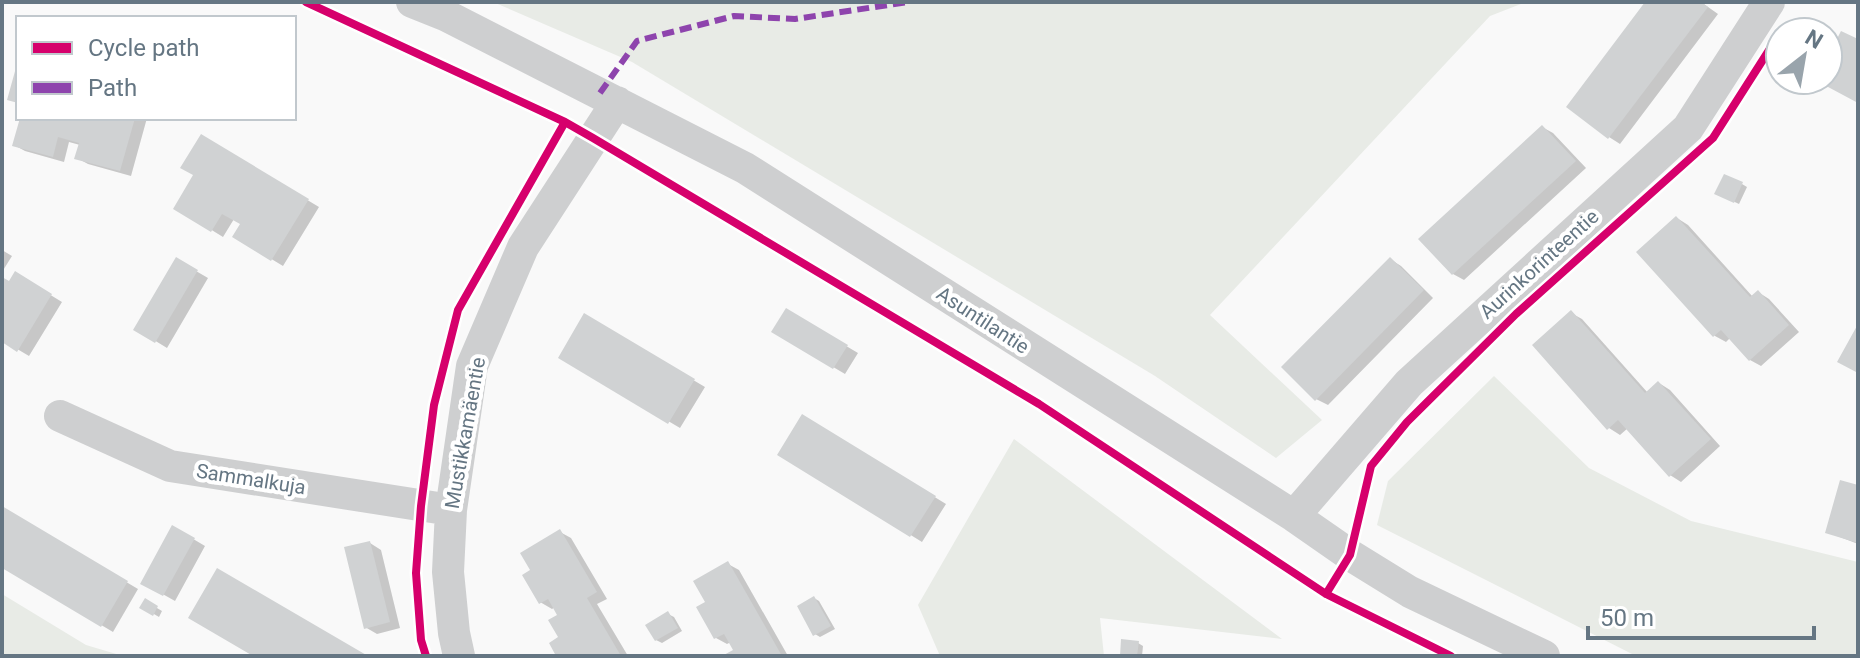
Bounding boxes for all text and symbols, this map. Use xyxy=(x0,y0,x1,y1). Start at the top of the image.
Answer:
legend xyxy=(16,16,296,120)
north arrow xyxy=(1764,16,1844,96)
text: N xyxy=(1801,25,1827,54)
text: Cycle path xyxy=(88,34,200,62)
text: Path xyxy=(88,74,137,102)
street label: Aurinkorinteentie xyxy=(1475,204,1603,324)
street label: Asuntilantie xyxy=(932,281,1034,359)
street label: Mustikkamäentie xyxy=(440,355,490,511)
street label: Sammalkuja xyxy=(195,459,307,499)
scale bar xyxy=(1588,590,1814,640)
text: 50 m xyxy=(1600,604,1654,632)

